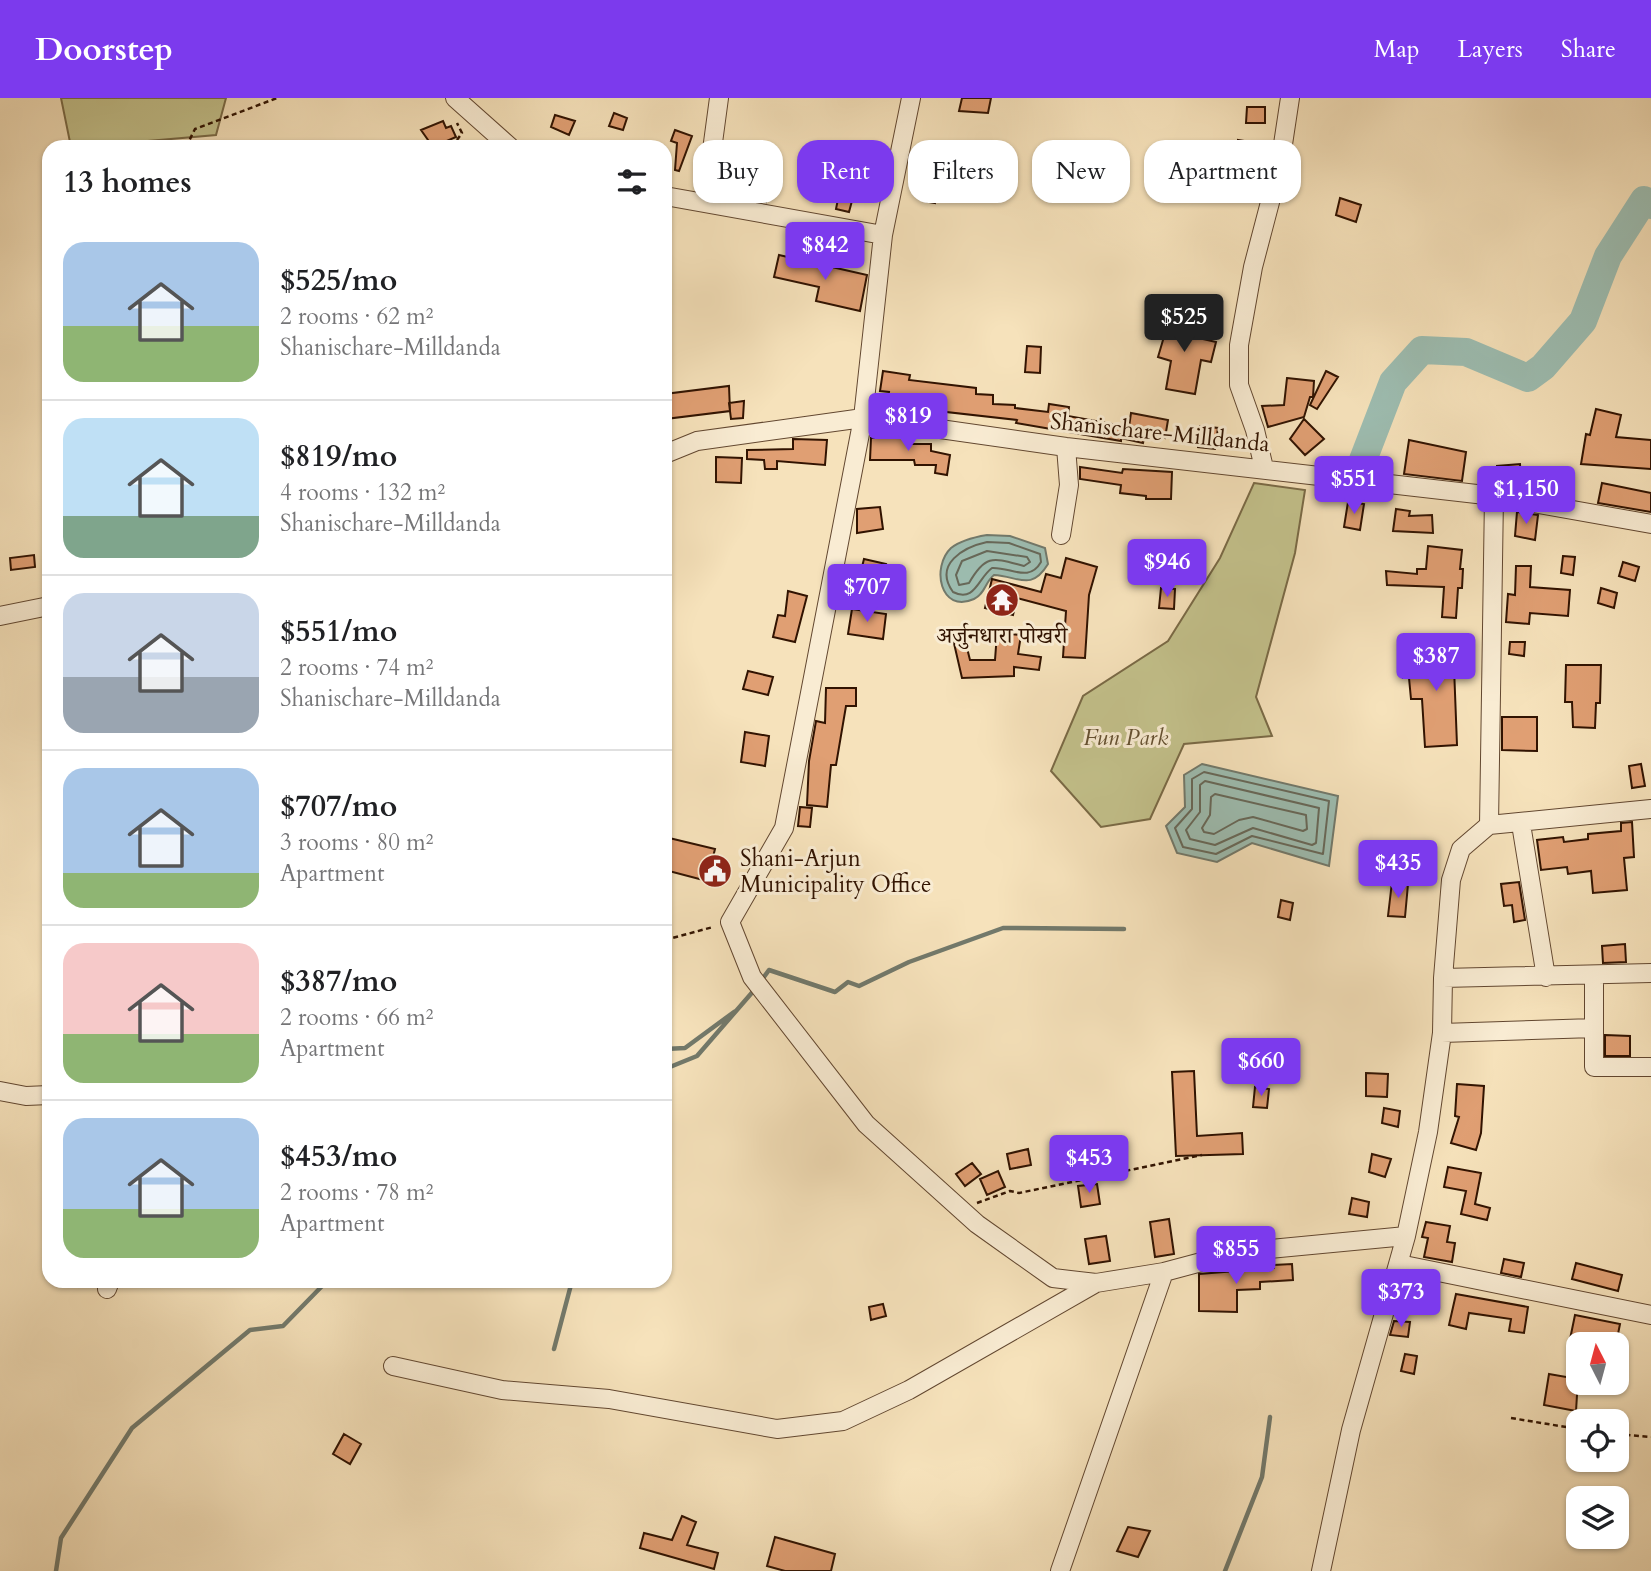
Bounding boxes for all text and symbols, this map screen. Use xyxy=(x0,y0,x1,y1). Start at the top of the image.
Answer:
text: Doorstep xyxy=(35,27,173,72)
text: Map xyxy=(1374,33,1420,66)
text: Layers xyxy=(1458,33,1523,66)
text: Share xyxy=(1561,33,1616,66)
chip: Buy xyxy=(693,140,783,203)
chip: Rent xyxy=(797,140,894,203)
chip: Filters xyxy=(908,140,1018,203)
chip: New xyxy=(1032,140,1130,203)
chip: Apartment xyxy=(1144,140,1301,203)
text: 13 homes xyxy=(63,162,192,203)
icon: filters xyxy=(613,163,651,201)
pin: $842 xyxy=(784,222,866,282)
text: $842 xyxy=(801,229,849,260)
text: $525/mo xyxy=(280,260,397,301)
icon: home xyxy=(119,270,203,354)
pin: $525 xyxy=(1143,294,1225,354)
text: 2 rooms · 62 m² xyxy=(280,301,433,332)
text: $525 xyxy=(1160,301,1208,332)
text: Shanischare-Milldanda xyxy=(280,332,501,363)
pin: $819 xyxy=(867,394,949,453)
text: $819 xyxy=(884,400,932,431)
street label: Shanischare-Milldanda xyxy=(1049,406,1271,459)
text: $819/mo xyxy=(280,436,397,477)
icon: home xyxy=(119,446,203,530)
pin: $551 xyxy=(1313,456,1395,516)
text: $551 xyxy=(1330,463,1378,494)
pin: $1,150 xyxy=(1469,466,1583,526)
text: $1,150 xyxy=(1493,473,1559,504)
text: 4 rooms · 132 m² xyxy=(280,477,445,508)
text: Shanischare-Milldanda xyxy=(280,508,501,539)
pin: $946 xyxy=(1126,540,1208,599)
text: $946 xyxy=(1143,546,1191,577)
pin: $707 xyxy=(826,564,908,624)
text: $707 xyxy=(843,571,891,602)
temple icon: अर्जुनधारा पोखरी xyxy=(983,581,1021,619)
text: $551/mo xyxy=(280,611,397,652)
place label: अर्जुनधारा पोखरी xyxy=(937,620,1069,651)
icon: home xyxy=(119,621,203,705)
pin: $387 xyxy=(1395,634,1477,693)
text: $387 xyxy=(1412,640,1460,671)
text: 2 rooms · 74 m² xyxy=(280,652,433,683)
text: Shanischare-Milldanda xyxy=(280,683,501,714)
park label: Fun Park xyxy=(1084,722,1169,753)
text: $707/mo xyxy=(280,786,397,827)
icon: home xyxy=(119,796,203,880)
text: 3 rooms · 80 m² xyxy=(280,827,433,858)
pin: $435 xyxy=(1357,840,1439,900)
place label: Shani-Arjun Municipality Office xyxy=(740,843,932,900)
text: $435 xyxy=(1374,847,1422,878)
public building icon: Shani-Arjun Municipality Office xyxy=(696,852,734,890)
text: Apartment xyxy=(280,858,384,889)
text: $387/mo xyxy=(280,961,397,1002)
icon: home xyxy=(119,971,203,1055)
text: 2 rooms · 66 m² xyxy=(280,1002,433,1033)
text: Apartment xyxy=(280,1033,384,1064)
pin: $660 xyxy=(1220,1038,1302,1098)
text: $660 xyxy=(1237,1045,1285,1076)
text: $453/mo xyxy=(280,1136,397,1177)
pin: $453 xyxy=(1048,1136,1130,1195)
text: $453 xyxy=(1065,1142,1113,1173)
icon: home xyxy=(119,1146,203,1230)
text: 2 rooms · 78 m² xyxy=(280,1177,433,1208)
text: Apartment xyxy=(280,1208,384,1239)
pin: $855 xyxy=(1195,1226,1277,1286)
text: $855 xyxy=(1212,1233,1260,1264)
pin: $373 xyxy=(1360,1270,1442,1329)
text: $373 xyxy=(1377,1276,1425,1307)
north arrow xyxy=(1566,1332,1629,1395)
map controls xyxy=(1566,1332,1629,1549)
button: locate xyxy=(1566,1409,1629,1472)
button: layers xyxy=(1566,1486,1629,1549)

